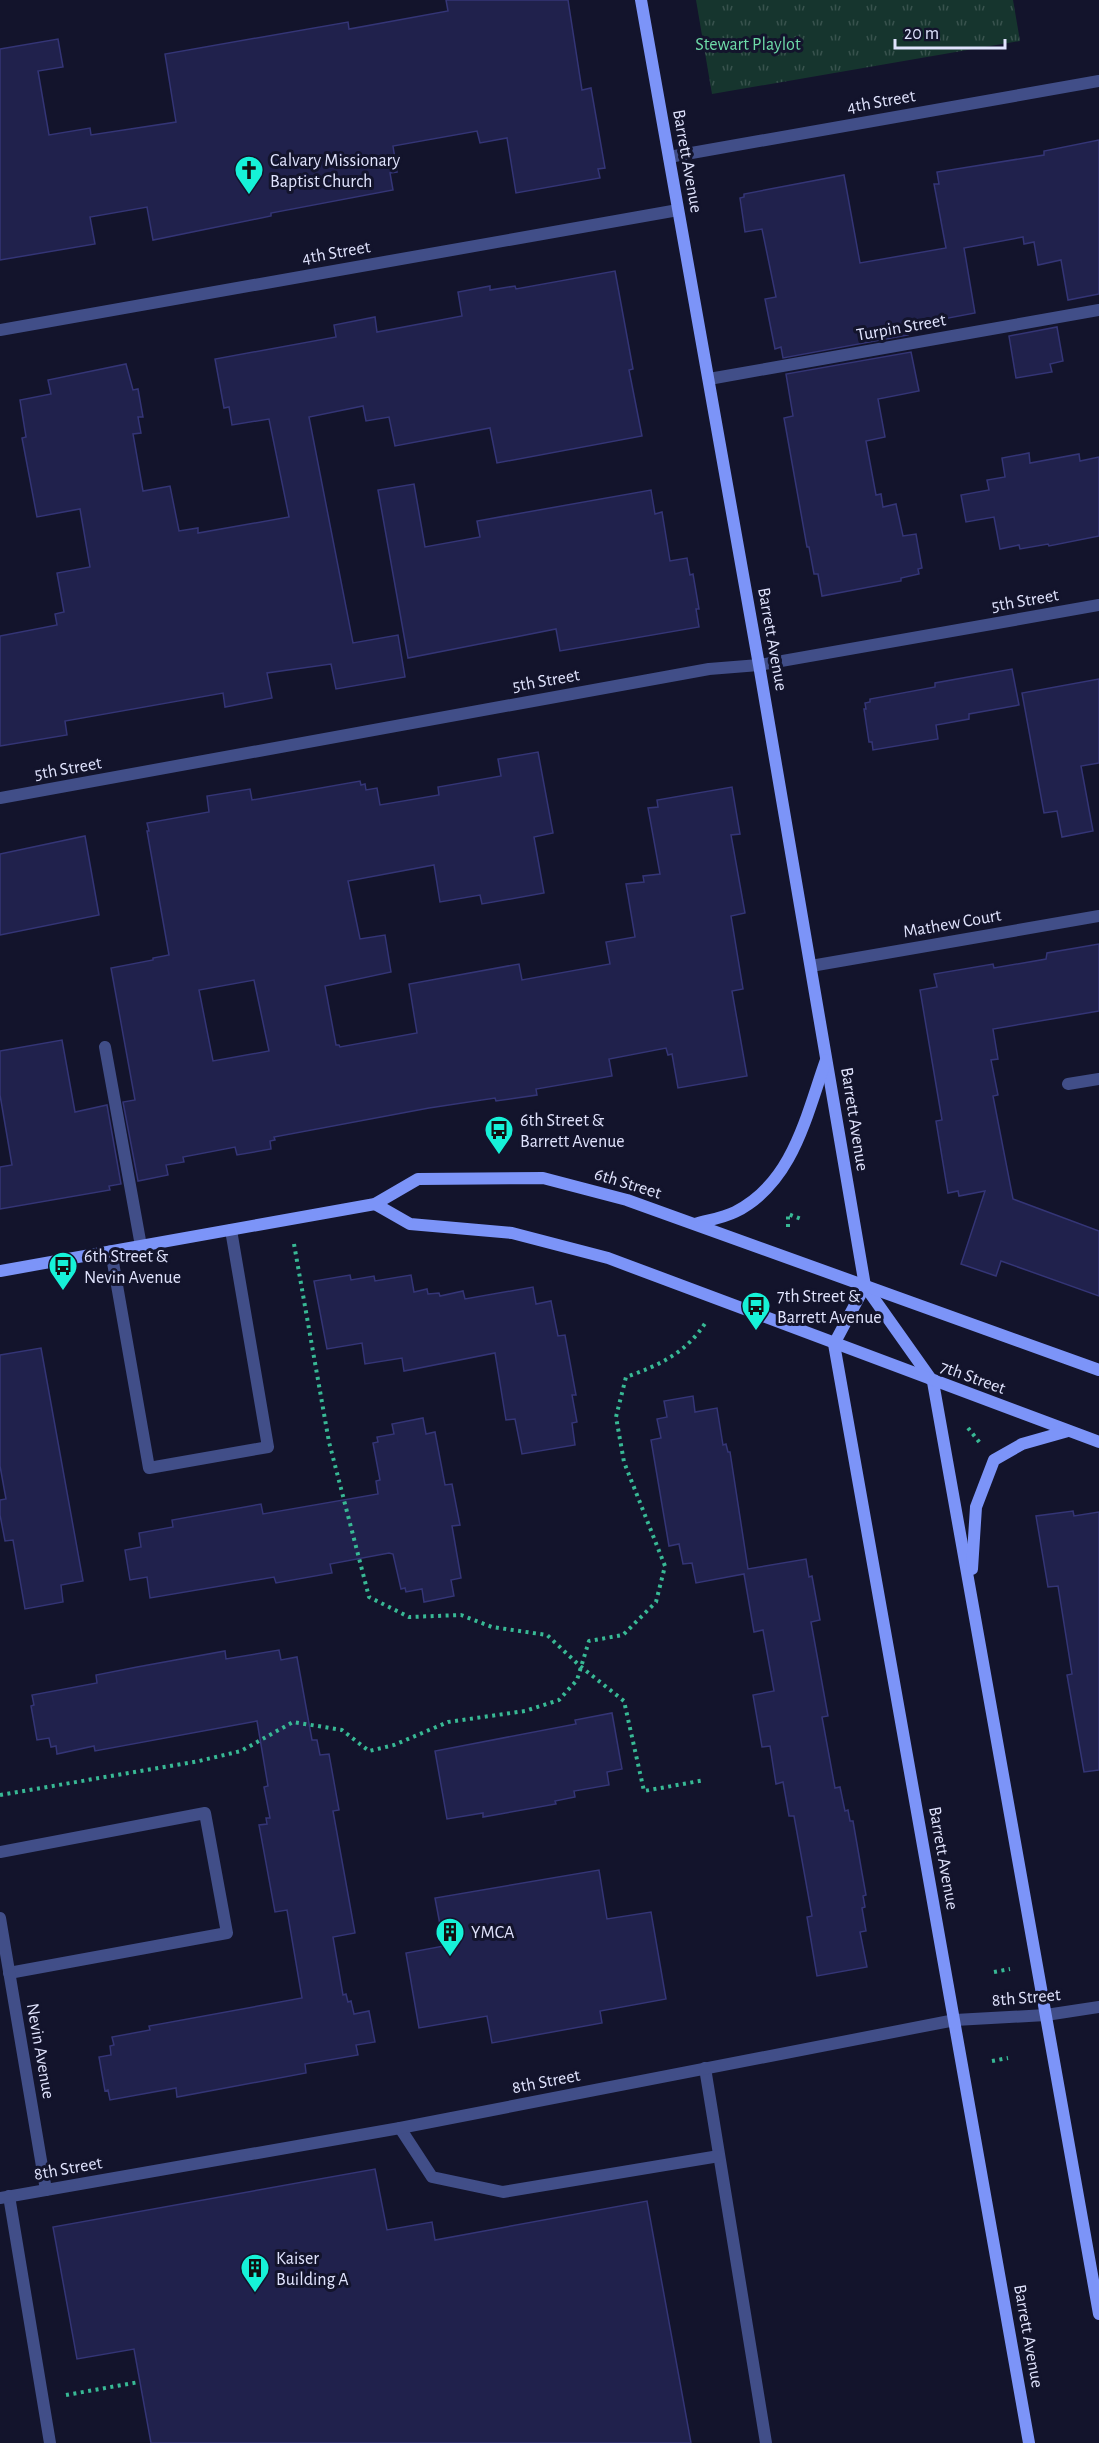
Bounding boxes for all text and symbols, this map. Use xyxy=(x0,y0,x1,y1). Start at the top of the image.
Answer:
scale bar xyxy=(895,12,1004,50)
text: 20 m xyxy=(904,25,939,43)
park label: Stewart Playlot xyxy=(695,36,801,54)
street label: 4th Street xyxy=(846,87,917,117)
street label: Barrett Avenue xyxy=(669,108,705,214)
place label: Calvary Missionary Baptist Church xyxy=(270,152,401,191)
church icon: Calvary Missionary Baptist Church xyxy=(233,154,265,196)
street label: 4th Street xyxy=(301,238,372,268)
street label: Turpin Street xyxy=(855,311,948,345)
street label: Barrett Avenue xyxy=(754,586,790,692)
street label: 5th Street xyxy=(990,586,1060,616)
street label: 5th Street xyxy=(511,666,581,696)
street label: 5th Street xyxy=(33,754,103,784)
street label: Mathew Court xyxy=(902,906,1003,941)
street label: Barrett Avenue xyxy=(837,1066,871,1172)
place label: 6th Street & Barrett Avenue xyxy=(520,1112,625,1151)
bus stop icon: 6th Street & Barrett Avenue xyxy=(483,1114,515,1156)
street label: 6th Street xyxy=(592,1165,664,1203)
place label: 6th Street & Nevin Avenue xyxy=(84,1248,181,1287)
bus stop icon: 6th Street & Nevin Avenue xyxy=(47,1250,79,1292)
place label: 7th Street & Barrett Avenue xyxy=(777,1288,882,1327)
bus stop icon: 7th Street & Barrett Avenue xyxy=(740,1290,772,1332)
street label: 7th Street xyxy=(938,1358,1008,1398)
street label: Barrett Avenue xyxy=(925,1805,961,1911)
building icon: YMCA xyxy=(434,1916,466,1958)
place label: YMCA xyxy=(471,1924,515,1942)
street label: 8th Street xyxy=(991,1986,1061,2010)
street label: Nevin Avenue xyxy=(23,2002,57,2100)
street label: 8th Street xyxy=(511,2067,582,2097)
street label: 8th Street xyxy=(33,2154,104,2184)
place label: Kaiser Building A xyxy=(276,2250,349,2289)
building icon: Kaiser Building A xyxy=(239,2252,271,2294)
street label: Barrett Avenue xyxy=(1010,2283,1046,2389)

